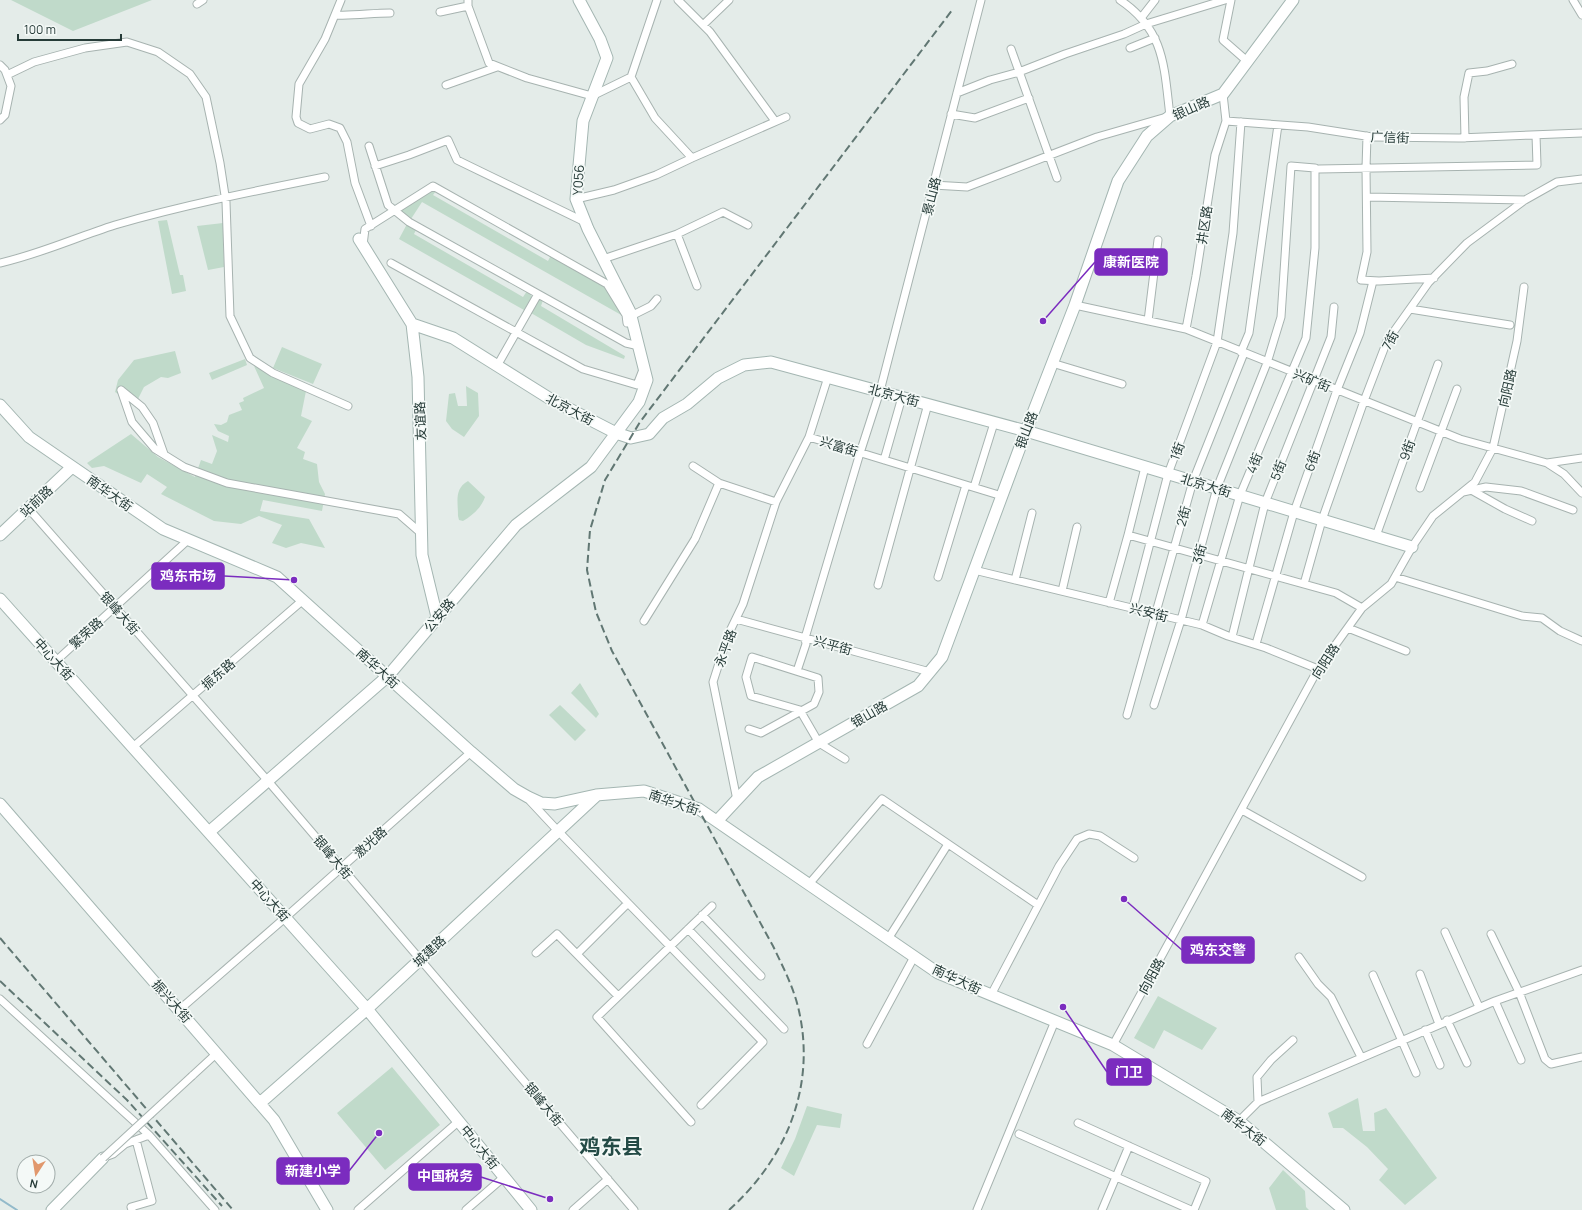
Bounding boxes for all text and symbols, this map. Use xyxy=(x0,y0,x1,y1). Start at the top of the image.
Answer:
scale bar xyxy=(18,16,121,42)
text: 100 m xyxy=(24,21,56,38)
street label: 银山路 xyxy=(1170,92,1212,124)
street label: 广信街 xyxy=(1370,127,1410,147)
street label: Y056 xyxy=(568,164,588,196)
street label: 景山路 xyxy=(918,175,944,217)
street label: 井区路 xyxy=(1192,204,1216,246)
callout: 康新医院 xyxy=(1095,249,1167,275)
text: 康新医院 xyxy=(1103,252,1159,271)
street label: 7街 xyxy=(1377,327,1403,353)
street label: 兴矿街 xyxy=(1291,364,1333,396)
street label: 向阳路 xyxy=(1494,367,1520,409)
street label: 北京大街 xyxy=(867,380,921,410)
street label: 北京大街 xyxy=(543,389,597,429)
street label: 友谊路 xyxy=(410,401,430,441)
street label: 银山路 xyxy=(1011,409,1041,451)
street label: 兴富街 xyxy=(818,432,860,460)
street label: 9街 xyxy=(1395,437,1419,463)
street label: 1街 xyxy=(1165,439,1189,463)
street label: 6街 xyxy=(1300,448,1324,474)
street label: 4街 xyxy=(1242,450,1266,476)
street label: 5街 xyxy=(1266,457,1290,483)
street label: 北京大街 xyxy=(1178,469,1234,501)
street label: 南华大街 xyxy=(84,471,136,515)
street label: 站前路 xyxy=(16,481,56,521)
street label: 2街 xyxy=(1172,504,1194,528)
street label: 3街 xyxy=(1188,542,1210,566)
callout: 鸡东市场 xyxy=(152,563,224,589)
text: 鸡东市场 xyxy=(160,566,216,585)
street label: 银峰大街 xyxy=(96,587,144,639)
street label: 公安路 xyxy=(420,594,458,636)
street label: 兴安街 xyxy=(1128,599,1170,625)
street label: 繁荣路 xyxy=(65,613,107,653)
street label: 永平路 xyxy=(710,627,740,669)
street label: 兴平街 xyxy=(812,631,854,659)
street label: 中心大街 xyxy=(30,634,78,684)
street label: 向阳路 xyxy=(1307,640,1343,682)
street label: 南华大街 xyxy=(353,644,403,692)
street label: 振东路 xyxy=(197,654,239,694)
street label: 银山路 xyxy=(848,696,890,732)
street label: 南华大街 xyxy=(646,785,702,819)
street label: 激光路 xyxy=(349,822,391,862)
street label: 银峰大街 xyxy=(309,831,357,883)
street label: 中心大街 xyxy=(246,875,294,925)
street label: 城建路 xyxy=(409,931,449,971)
callout: 鸡东交警 xyxy=(1182,937,1254,963)
text: 鸡东交警 xyxy=(1190,940,1246,959)
street label: 向阳路 xyxy=(1134,955,1168,997)
street label: 南华大街 xyxy=(930,960,984,998)
street label: 振兴大街 xyxy=(148,975,196,1027)
callout: 门卫 xyxy=(1107,1059,1151,1085)
text: 门卫 xyxy=(1115,1062,1143,1081)
street label: 银峰大街 xyxy=(520,1078,568,1130)
street label: 南华大街 xyxy=(1218,1104,1270,1150)
street label: 中心大街 xyxy=(457,1121,503,1173)
district label: 鸡东县 xyxy=(580,1132,643,1160)
north arrow xyxy=(16,1154,56,1194)
callout: 新建小学 xyxy=(277,1158,349,1184)
text: 新建小学 xyxy=(285,1161,341,1180)
callout: 中国税务 xyxy=(409,1164,481,1190)
text: 中国税务 xyxy=(417,1166,473,1185)
text: N xyxy=(28,1176,39,1192)

